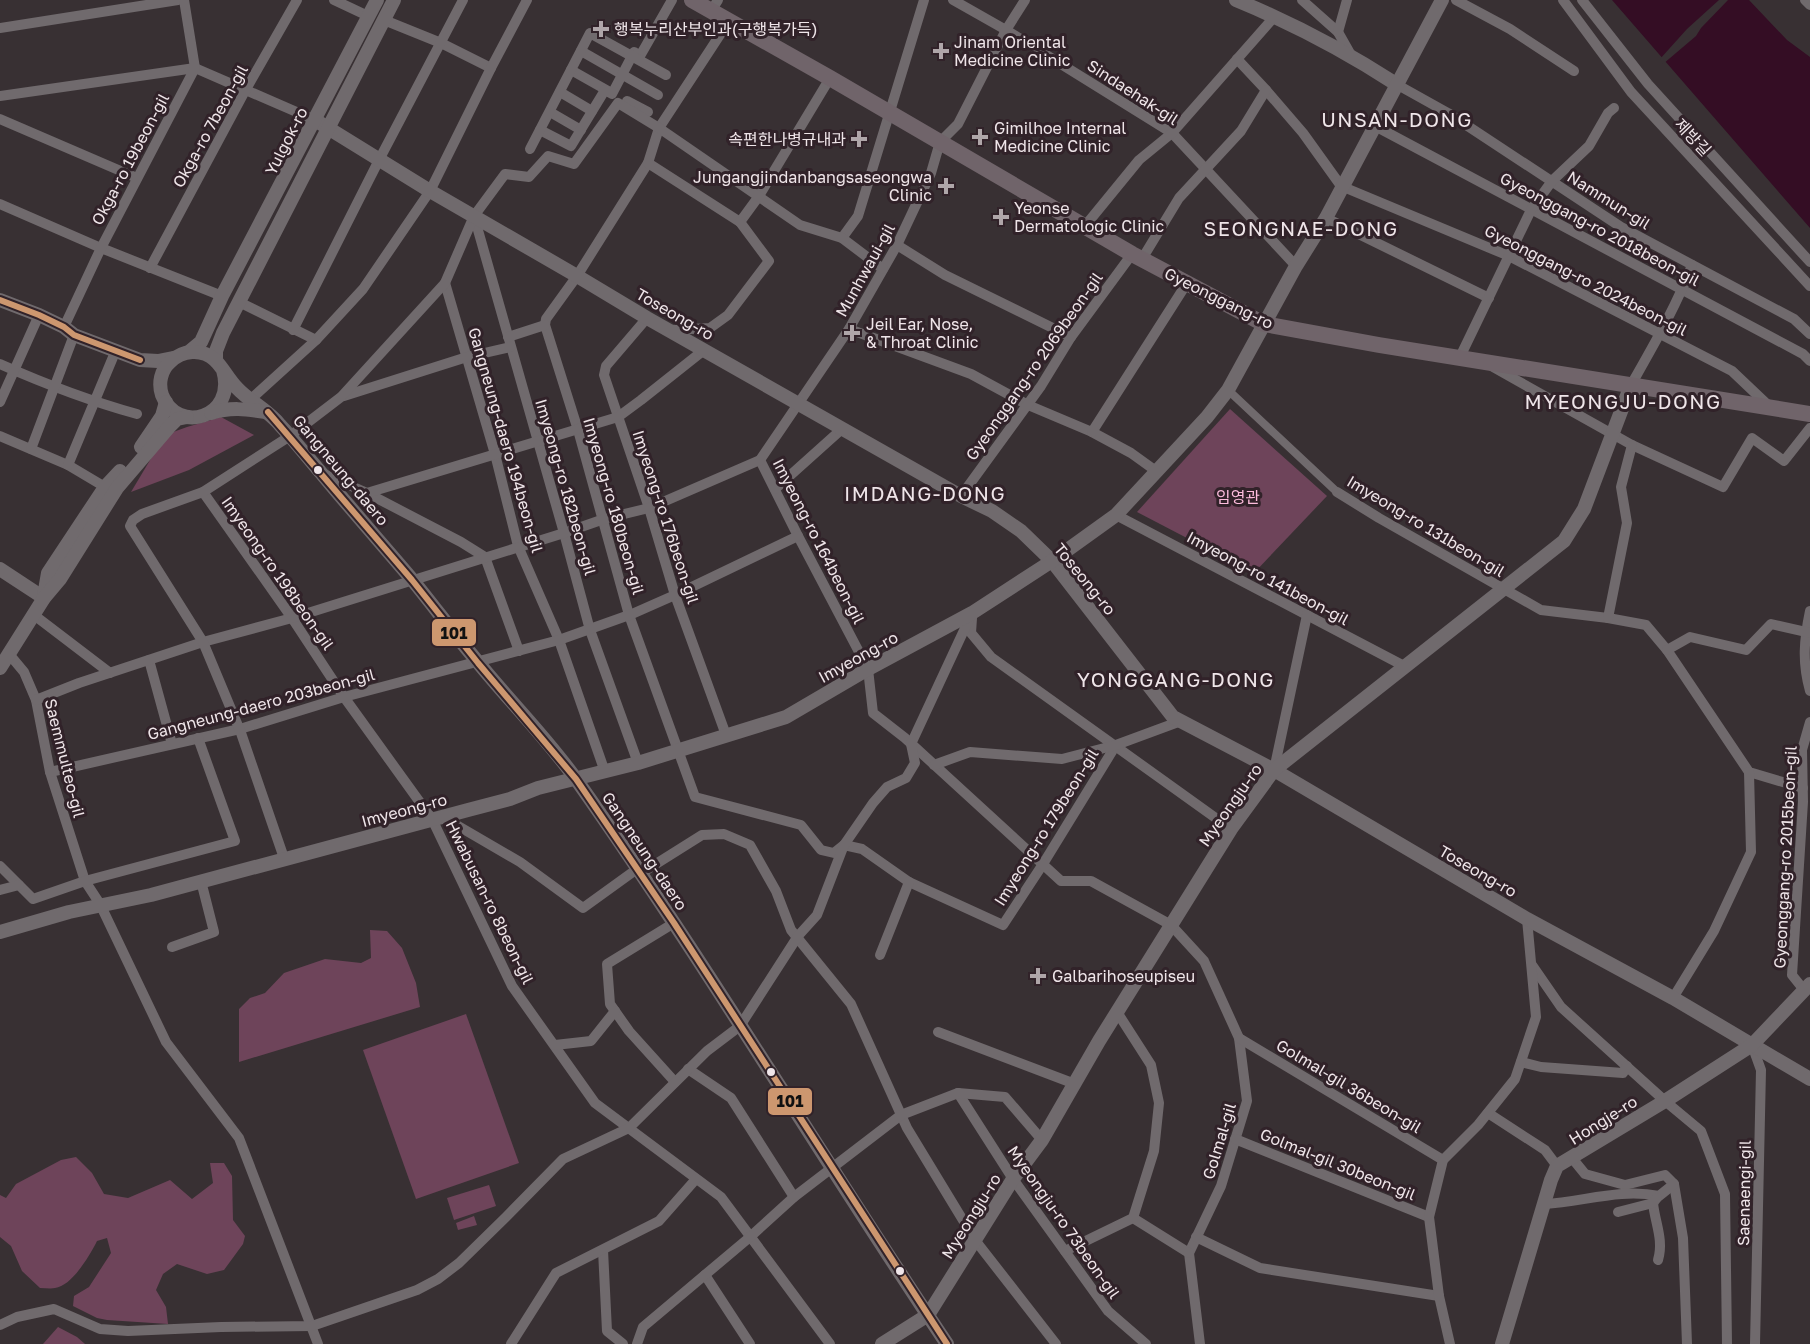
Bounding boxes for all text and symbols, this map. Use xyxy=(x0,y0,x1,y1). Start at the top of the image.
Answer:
place label: 행복누리산부인과(구행복가득) xyxy=(614,19,818,39)
marker: 행복누리산부인과(구행복가득) xyxy=(592,20,610,38)
place label: Jinam Oriental Medicine Clinic xyxy=(954,32,1071,70)
marker: Jinam Oriental Medicine Clinic xyxy=(932,42,950,60)
street label: Sindaehak-gil xyxy=(1083,55,1183,129)
street label: Okga-ro 7beon-gil xyxy=(168,61,252,191)
street label: Okga-ro 19beon-gil xyxy=(87,90,173,228)
street label: Yulgok-ro xyxy=(260,104,312,178)
district label: UNSAN-DONG xyxy=(1321,107,1473,131)
street label: 제방길 xyxy=(1671,114,1715,160)
place label: Gimilhoe Internal Medicine Clinic xyxy=(994,118,1126,156)
marker: Gimilhoe Internal Medicine Clinic xyxy=(971,128,989,146)
place label: 속편한나병규내과 xyxy=(728,129,846,149)
marker: 속편한나병규내과 xyxy=(850,130,868,148)
place label: Jungangjindanbangsaseongwa Clinic xyxy=(693,167,932,205)
street label: Nammun-gil xyxy=(1564,167,1654,233)
street label: Gyeonggang-ro 2018beon-gil xyxy=(1497,168,1703,290)
marker: Jungangjindanbangsaseongwa Clinic xyxy=(937,177,955,195)
place label: Yeonse Dermatologic Clinic xyxy=(1014,198,1165,236)
marker: Yeonse Dermatologic Clinic xyxy=(992,208,1010,226)
district label: SEONGNAE-DONG xyxy=(1204,216,1399,240)
street label: Munhwaui-gil xyxy=(831,220,899,320)
street label: Gyeonggang-ro 2024beon-gil xyxy=(1481,220,1691,340)
street label: Gyeonggang-ro xyxy=(1161,263,1277,333)
street label: Gyeonggang-ro 2069beon-gil xyxy=(961,268,1107,464)
street label: Toseong-ro xyxy=(632,284,718,344)
place label: Jeil Ear, Nose, & Throat Clinic xyxy=(866,314,979,352)
marker: Jeil Ear, Nose, & Throat Clinic xyxy=(843,324,861,342)
street label: Gangneung-daero 194beon-gil xyxy=(464,325,548,555)
district label: MYEONGJU-DONG xyxy=(1524,389,1722,413)
street label: Imyeong-ro 182beon-gil xyxy=(531,397,601,577)
street label: Gangneung-daero xyxy=(289,411,393,529)
street label: Imyeong-ro 180beon-gil xyxy=(579,415,649,597)
street label: Imyeong-ro 176beon-gil xyxy=(628,428,704,606)
street label: Imyeong-ro 164beon-gil xyxy=(769,455,869,627)
unlabelled marker xyxy=(312,464,324,476)
street label: Imyeong-ro 131beon-gil xyxy=(1343,471,1509,581)
district label: IMDANG-DONG xyxy=(844,481,1006,505)
park label: 임영관 xyxy=(1216,487,1260,507)
street label: Imyeong-ro 198beon-gil xyxy=(217,492,339,654)
street label: Imyeong-ro 141beon-gil xyxy=(1183,527,1353,629)
street label: Toseong-ro xyxy=(1050,539,1120,619)
line badge: 101 xyxy=(431,618,477,647)
text: 101 xyxy=(441,623,467,643)
street label: Imyeong-ro xyxy=(815,627,901,687)
street label: Gangneung-daero 203beon-gil xyxy=(145,664,377,744)
district label: YONGGANG-DONG xyxy=(1077,667,1275,691)
street label: Saemmulteo-gil xyxy=(41,696,89,820)
street label: Imyeong-ro 179beon-gil xyxy=(989,745,1103,909)
street label: Gyeonggang-ro 2015beon-gil xyxy=(1769,745,1801,969)
street label: Myeongju-ro xyxy=(1194,760,1266,850)
street label: Gangneung-daero xyxy=(598,788,692,914)
street label: Imyeong-ro xyxy=(359,789,449,831)
street label: Hwabusan-ro 8beon-gil xyxy=(442,817,538,987)
street label: Toseong-ro xyxy=(1435,841,1521,901)
place label: Galbarihoseupiseu xyxy=(1052,966,1195,986)
marker: Galbarihoseupiseu xyxy=(1029,967,1047,985)
street label: Golmal-gil 36beon-gil xyxy=(1273,1035,1425,1137)
unlabelled marker xyxy=(765,1066,777,1078)
line badge: 101 xyxy=(767,1087,813,1116)
text: 101 xyxy=(777,1091,803,1111)
street label: Hongje-ro xyxy=(1565,1091,1641,1149)
street label: Golmal-gil xyxy=(1198,1100,1240,1182)
street label: Golmal-gil 30beon-gil xyxy=(1257,1124,1419,1204)
street label: Saenaengi-gil xyxy=(1733,1140,1755,1246)
street label: Myeongju-ro 73beon-gil xyxy=(1003,1142,1125,1302)
street label: Myeongju-ro xyxy=(937,1170,1005,1262)
unlabelled marker xyxy=(894,1265,906,1277)

